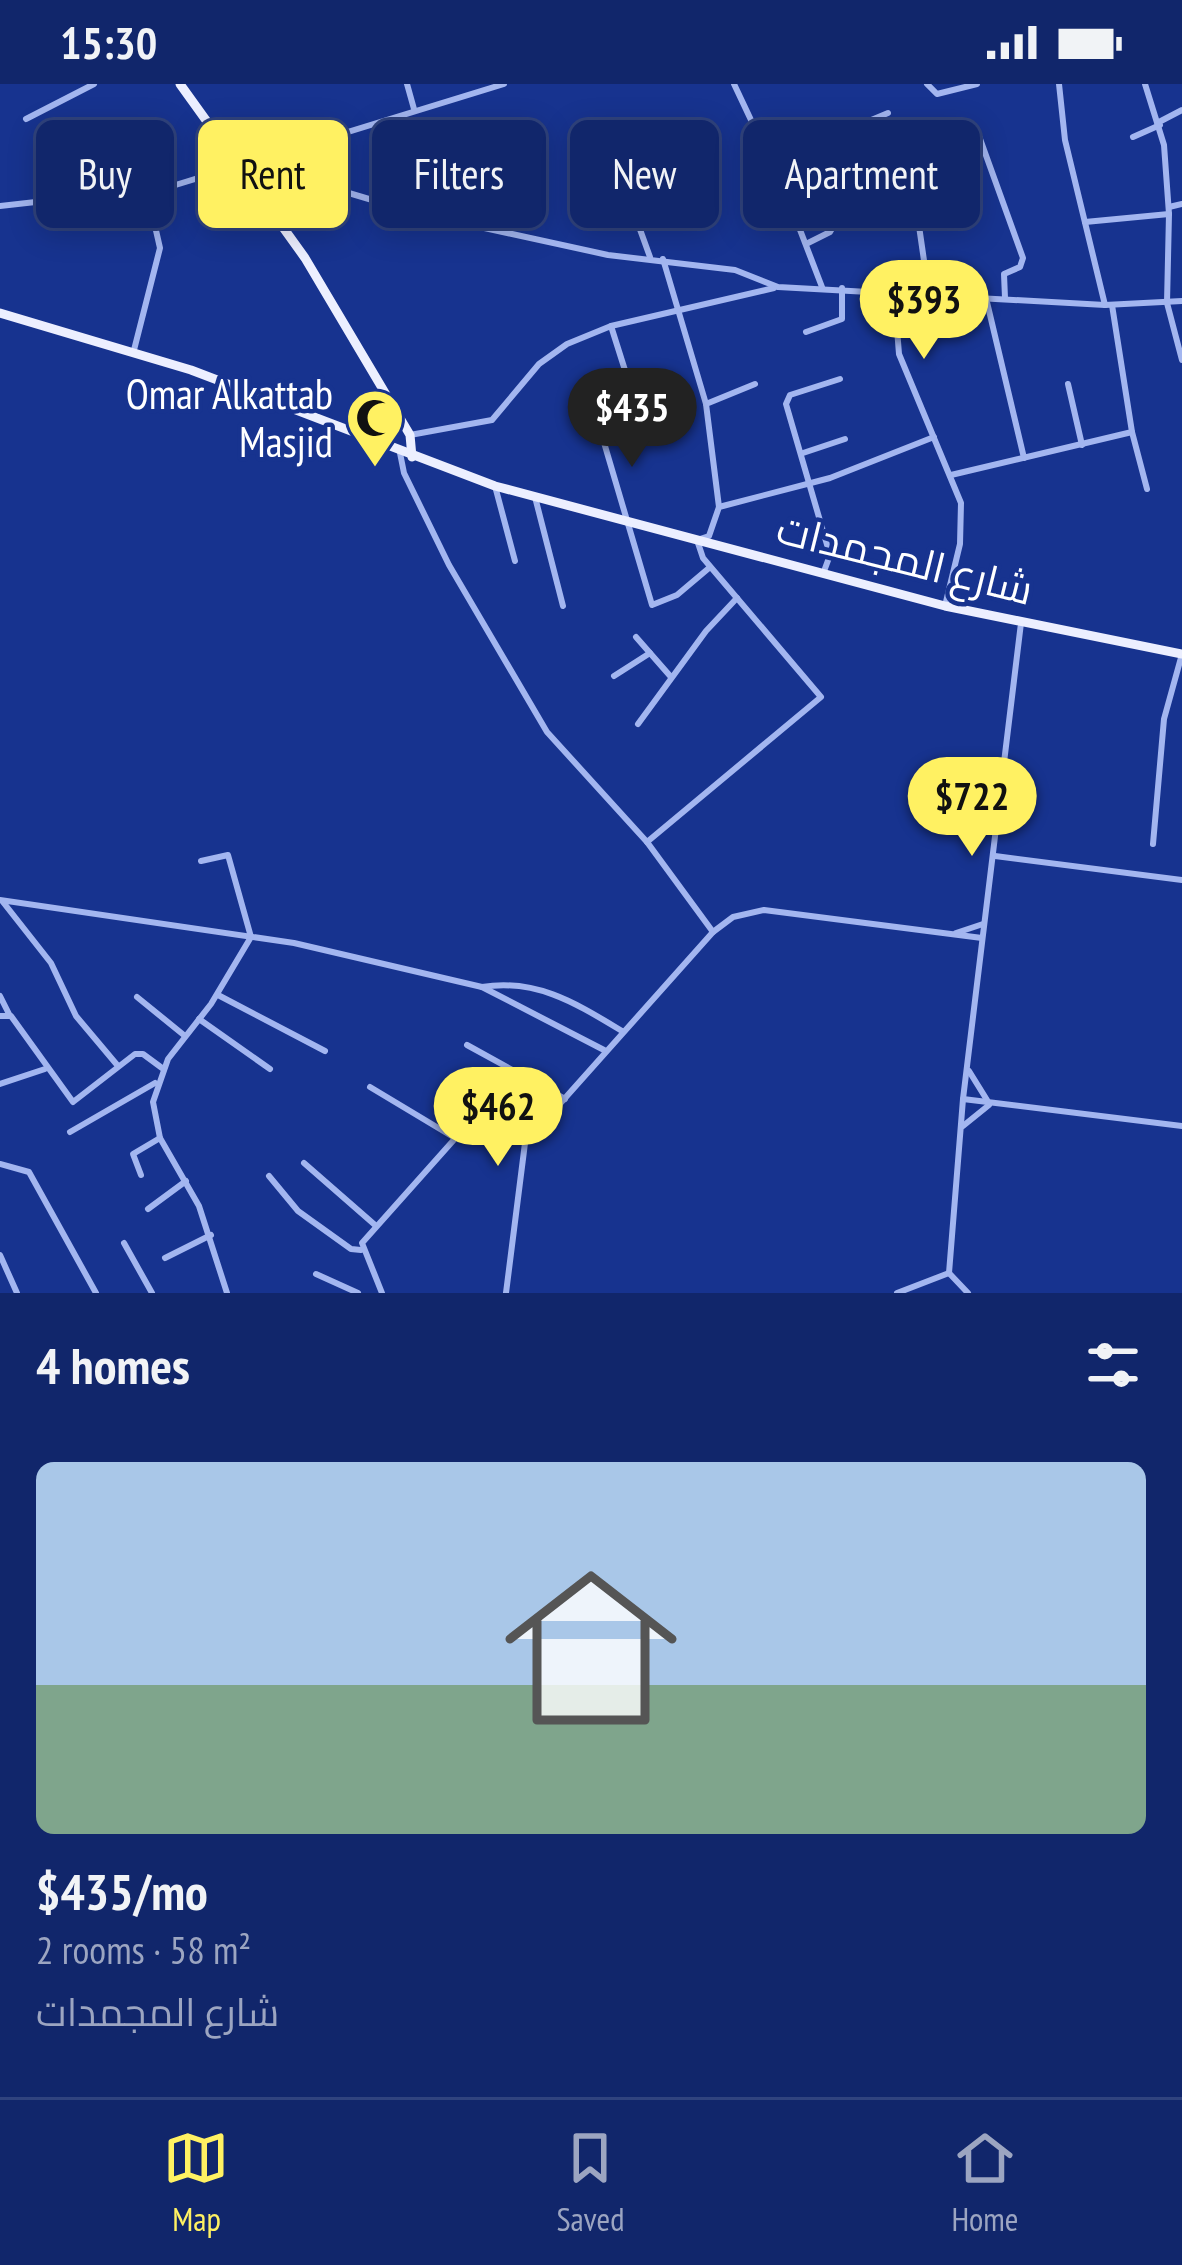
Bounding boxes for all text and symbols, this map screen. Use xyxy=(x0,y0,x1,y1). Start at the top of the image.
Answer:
text: 15:30 xyxy=(60,13,157,71)
chip: Buy xyxy=(36,120,174,228)
chip: Rent xyxy=(198,120,348,228)
chip: Filters xyxy=(372,120,546,228)
chip: New xyxy=(570,120,719,228)
chip: Apartment xyxy=(743,120,980,228)
pin: $393 xyxy=(853,260,995,362)
text: $393 xyxy=(887,273,961,324)
place label: Omar Alkattab Masjid xyxy=(126,366,333,469)
pin: $435 xyxy=(561,368,703,470)
text: $435 xyxy=(595,381,669,432)
mosque icon: Omar Alkattab Masjid xyxy=(344,387,406,469)
street label: شارع المجمدات xyxy=(771,500,1039,618)
pin: $722 xyxy=(901,757,1043,859)
text: $722 xyxy=(935,770,1009,821)
pin: $462 xyxy=(427,1067,569,1169)
text: $462 xyxy=(461,1080,535,1131)
text: 4 homes xyxy=(36,1332,190,1398)
icon: filters xyxy=(1080,1332,1146,1398)
icon: home xyxy=(483,1540,699,1756)
text: $435/mo xyxy=(36,1858,208,1924)
text: 2 rooms · 58 m² xyxy=(36,1924,251,1975)
text: شارع المجمدات xyxy=(36,1986,279,2037)
tab: Map xyxy=(163,2125,229,2240)
tab: Saved xyxy=(556,2125,624,2240)
tab: Home xyxy=(951,2125,1018,2240)

